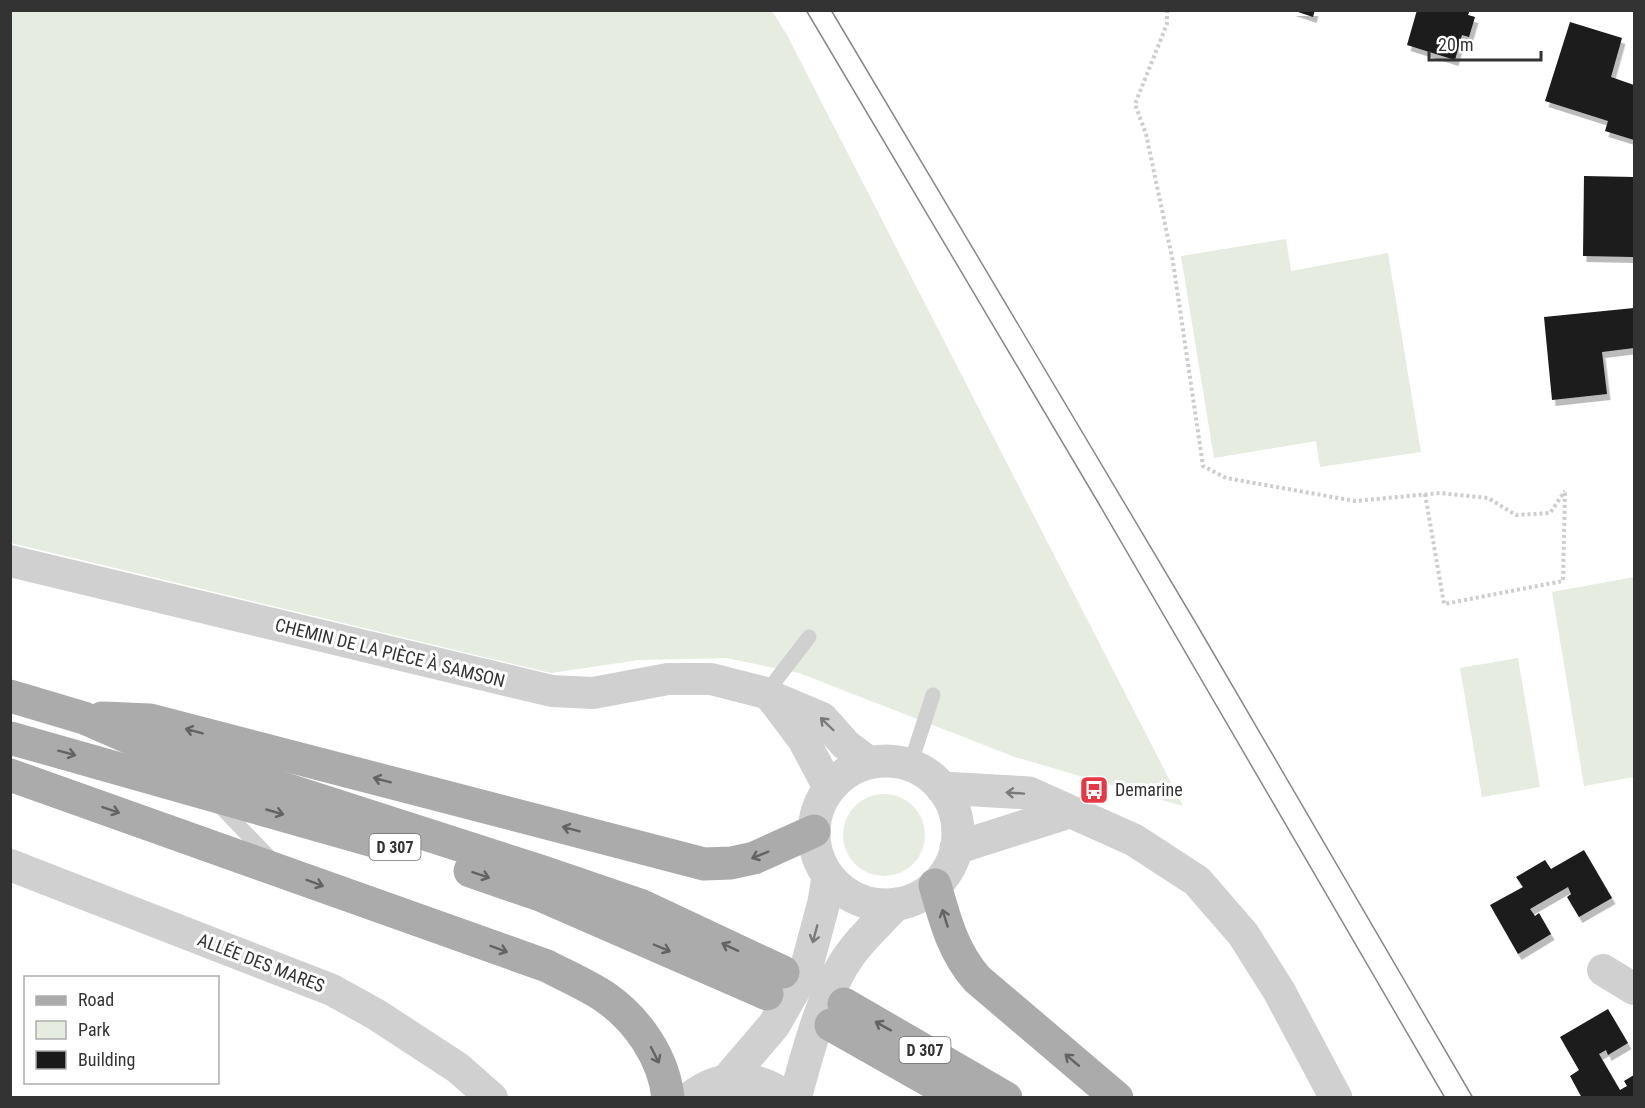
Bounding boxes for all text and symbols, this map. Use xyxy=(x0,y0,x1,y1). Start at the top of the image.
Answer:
scale bar xyxy=(1429,24,1542,62)
text: 20 m xyxy=(1438,34,1473,55)
street label: CHEMIN DE LA PIÈCE À SAMSON xyxy=(273,614,507,691)
one-way arrow xyxy=(819,717,834,732)
one-way arrow xyxy=(184,725,203,737)
one-way arrow xyxy=(57,748,76,760)
one-way arrow xyxy=(373,774,392,786)
bus stop icon: Demarine xyxy=(1078,774,1110,806)
place label: Demarine xyxy=(1115,779,1183,800)
one-way arrow xyxy=(1006,787,1026,798)
one-way arrow xyxy=(102,806,120,817)
one-way arrow xyxy=(265,807,284,818)
one-way arrow xyxy=(562,823,581,835)
road number: D 307 xyxy=(370,834,420,860)
one-way arrow xyxy=(752,850,770,861)
one-way arrow xyxy=(471,871,490,882)
one-way arrow xyxy=(305,878,324,889)
one-way arrow xyxy=(939,909,950,928)
one-way arrow xyxy=(809,924,821,943)
street label: ALLÉE DES MARES xyxy=(195,929,328,996)
one-way arrow xyxy=(721,940,739,952)
one-way arrow xyxy=(652,943,671,954)
one-way arrow xyxy=(489,944,507,955)
legend xyxy=(24,976,219,1084)
text: Road xyxy=(78,989,114,1010)
text: Park xyxy=(78,1019,110,1040)
one-way arrow xyxy=(875,1020,892,1032)
road number: D 307 xyxy=(900,1037,950,1063)
one-way arrow xyxy=(650,1046,661,1064)
text: Building xyxy=(78,1049,135,1070)
one-way arrow xyxy=(1065,1053,1080,1067)

